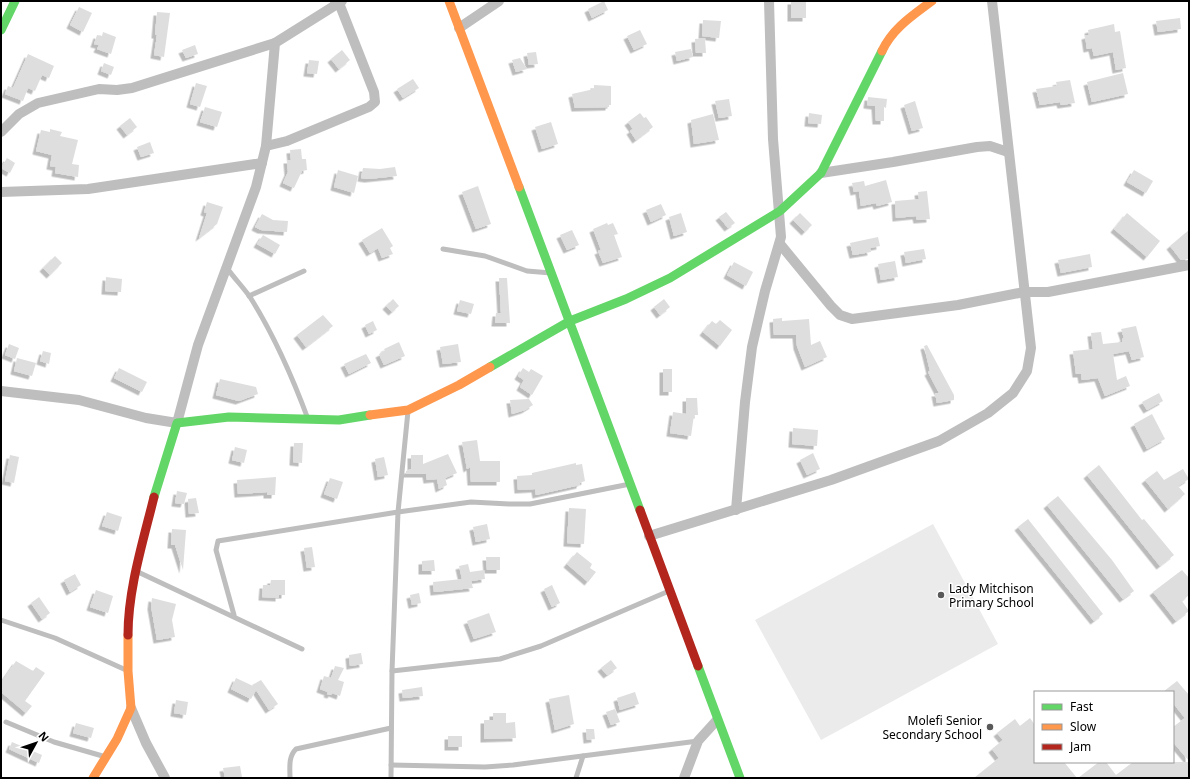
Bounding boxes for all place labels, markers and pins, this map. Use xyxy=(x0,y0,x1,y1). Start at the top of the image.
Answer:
place label: Lady Mitchison Primary School xyxy=(949,580,1034,611)
marker: Lady Mitchison Primary School xyxy=(936,590,946,600)
place label: Molefi Senior Secondary School xyxy=(883,712,982,743)
marker: Molefi Senior Secondary School xyxy=(985,722,995,732)

